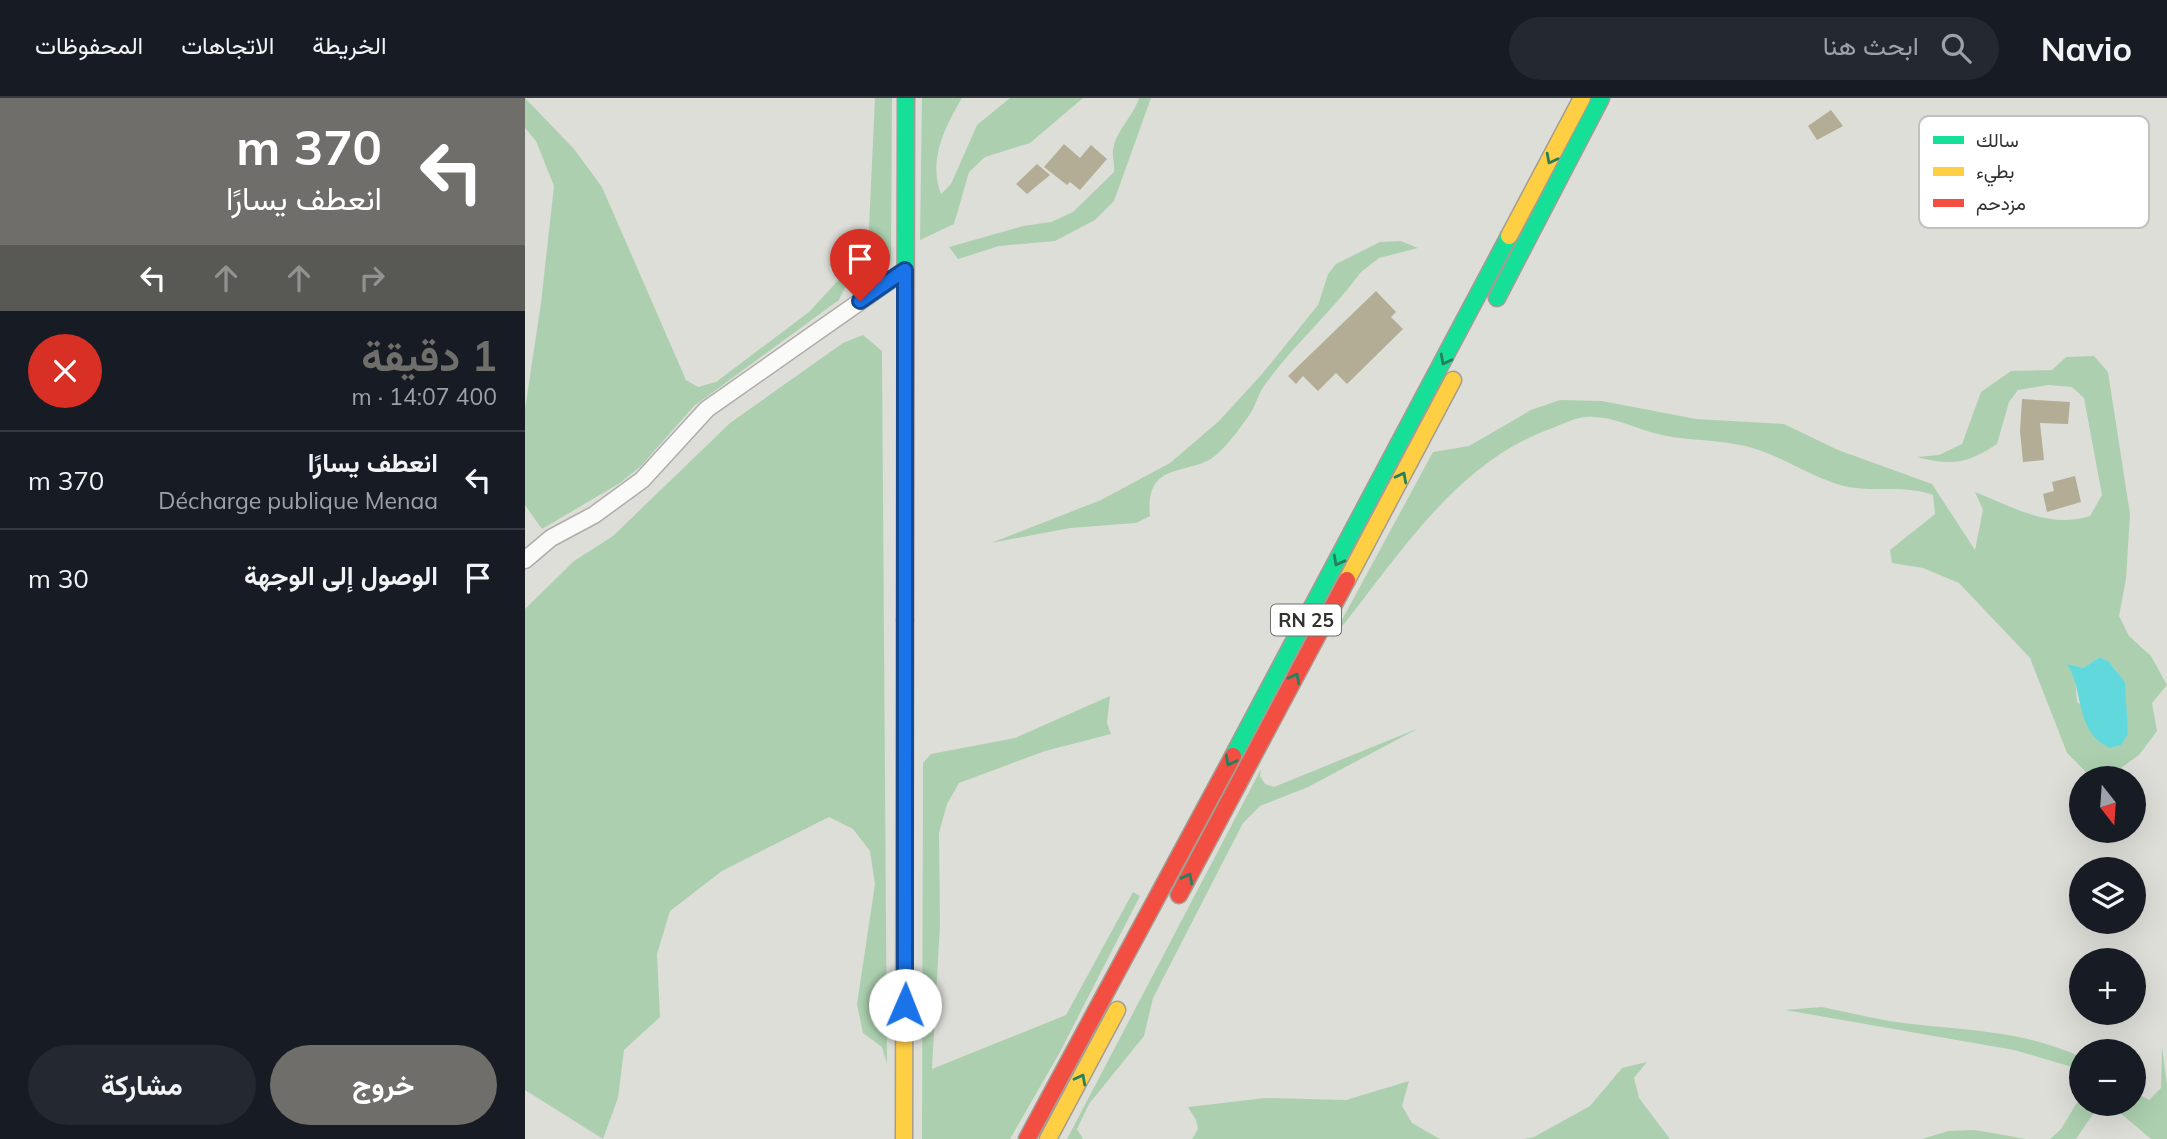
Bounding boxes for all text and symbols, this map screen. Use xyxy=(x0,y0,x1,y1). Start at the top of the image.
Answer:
search box xyxy=(1509,17,1999,80)
text: Navio xyxy=(2041,28,2132,69)
text: ابحث هنا xyxy=(1823,29,1919,62)
icon: search xyxy=(1937,29,1975,67)
text: المحفوظات xyxy=(35,30,143,60)
text: الاتجاهات xyxy=(181,30,274,60)
text: الخريطة xyxy=(312,30,387,60)
text: 370 m xyxy=(236,116,382,177)
legend xyxy=(1919,116,2149,228)
icon: left xyxy=(406,126,497,217)
text: سالك xyxy=(1976,128,2019,152)
one-way arrow xyxy=(1545,152,1559,164)
text: بطيء xyxy=(1976,159,2014,187)
text: انعطف يسارًا xyxy=(226,178,382,218)
text: مزدحم xyxy=(1976,191,2026,216)
pin xyxy=(830,229,890,301)
icon: arrive xyxy=(841,240,879,278)
icon: left xyxy=(134,259,172,297)
icon: ahead xyxy=(207,259,245,297)
icon: ahead xyxy=(280,259,318,297)
icon: right xyxy=(353,259,391,297)
text: 1 دقيقة xyxy=(361,329,497,382)
button: close xyxy=(28,334,102,408)
one-way arrow xyxy=(1439,353,1453,365)
text: 400 m · 14:07 xyxy=(352,382,497,411)
text: انعطف يسارًا xyxy=(308,446,438,479)
icon: left xyxy=(459,461,497,499)
text: 370 m xyxy=(28,464,104,497)
one-way arrow xyxy=(1394,472,1407,484)
text: Décharge publique Menaa xyxy=(158,486,438,515)
one-way arrow xyxy=(1333,554,1346,566)
text: الوصول إلى الوجهة xyxy=(244,559,438,592)
icon: arrive xyxy=(459,559,497,597)
text: 30 m xyxy=(28,562,89,595)
road number: RN 25 xyxy=(1271,604,1341,636)
one-way arrow xyxy=(1287,672,1300,685)
one-way arrow xyxy=(1225,754,1238,766)
north arrow xyxy=(2069,766,2145,844)
map controls xyxy=(2069,766,2146,1116)
button: layers xyxy=(2069,857,2146,934)
one-way arrow xyxy=(1180,873,1193,885)
button: + xyxy=(2069,948,2146,1025)
position arrow xyxy=(868,968,942,1042)
button: − xyxy=(2069,1039,2146,1116)
button: مشاركة xyxy=(28,1045,256,1125)
button: خروج xyxy=(270,1045,497,1125)
one-way arrow xyxy=(1072,1074,1086,1086)

